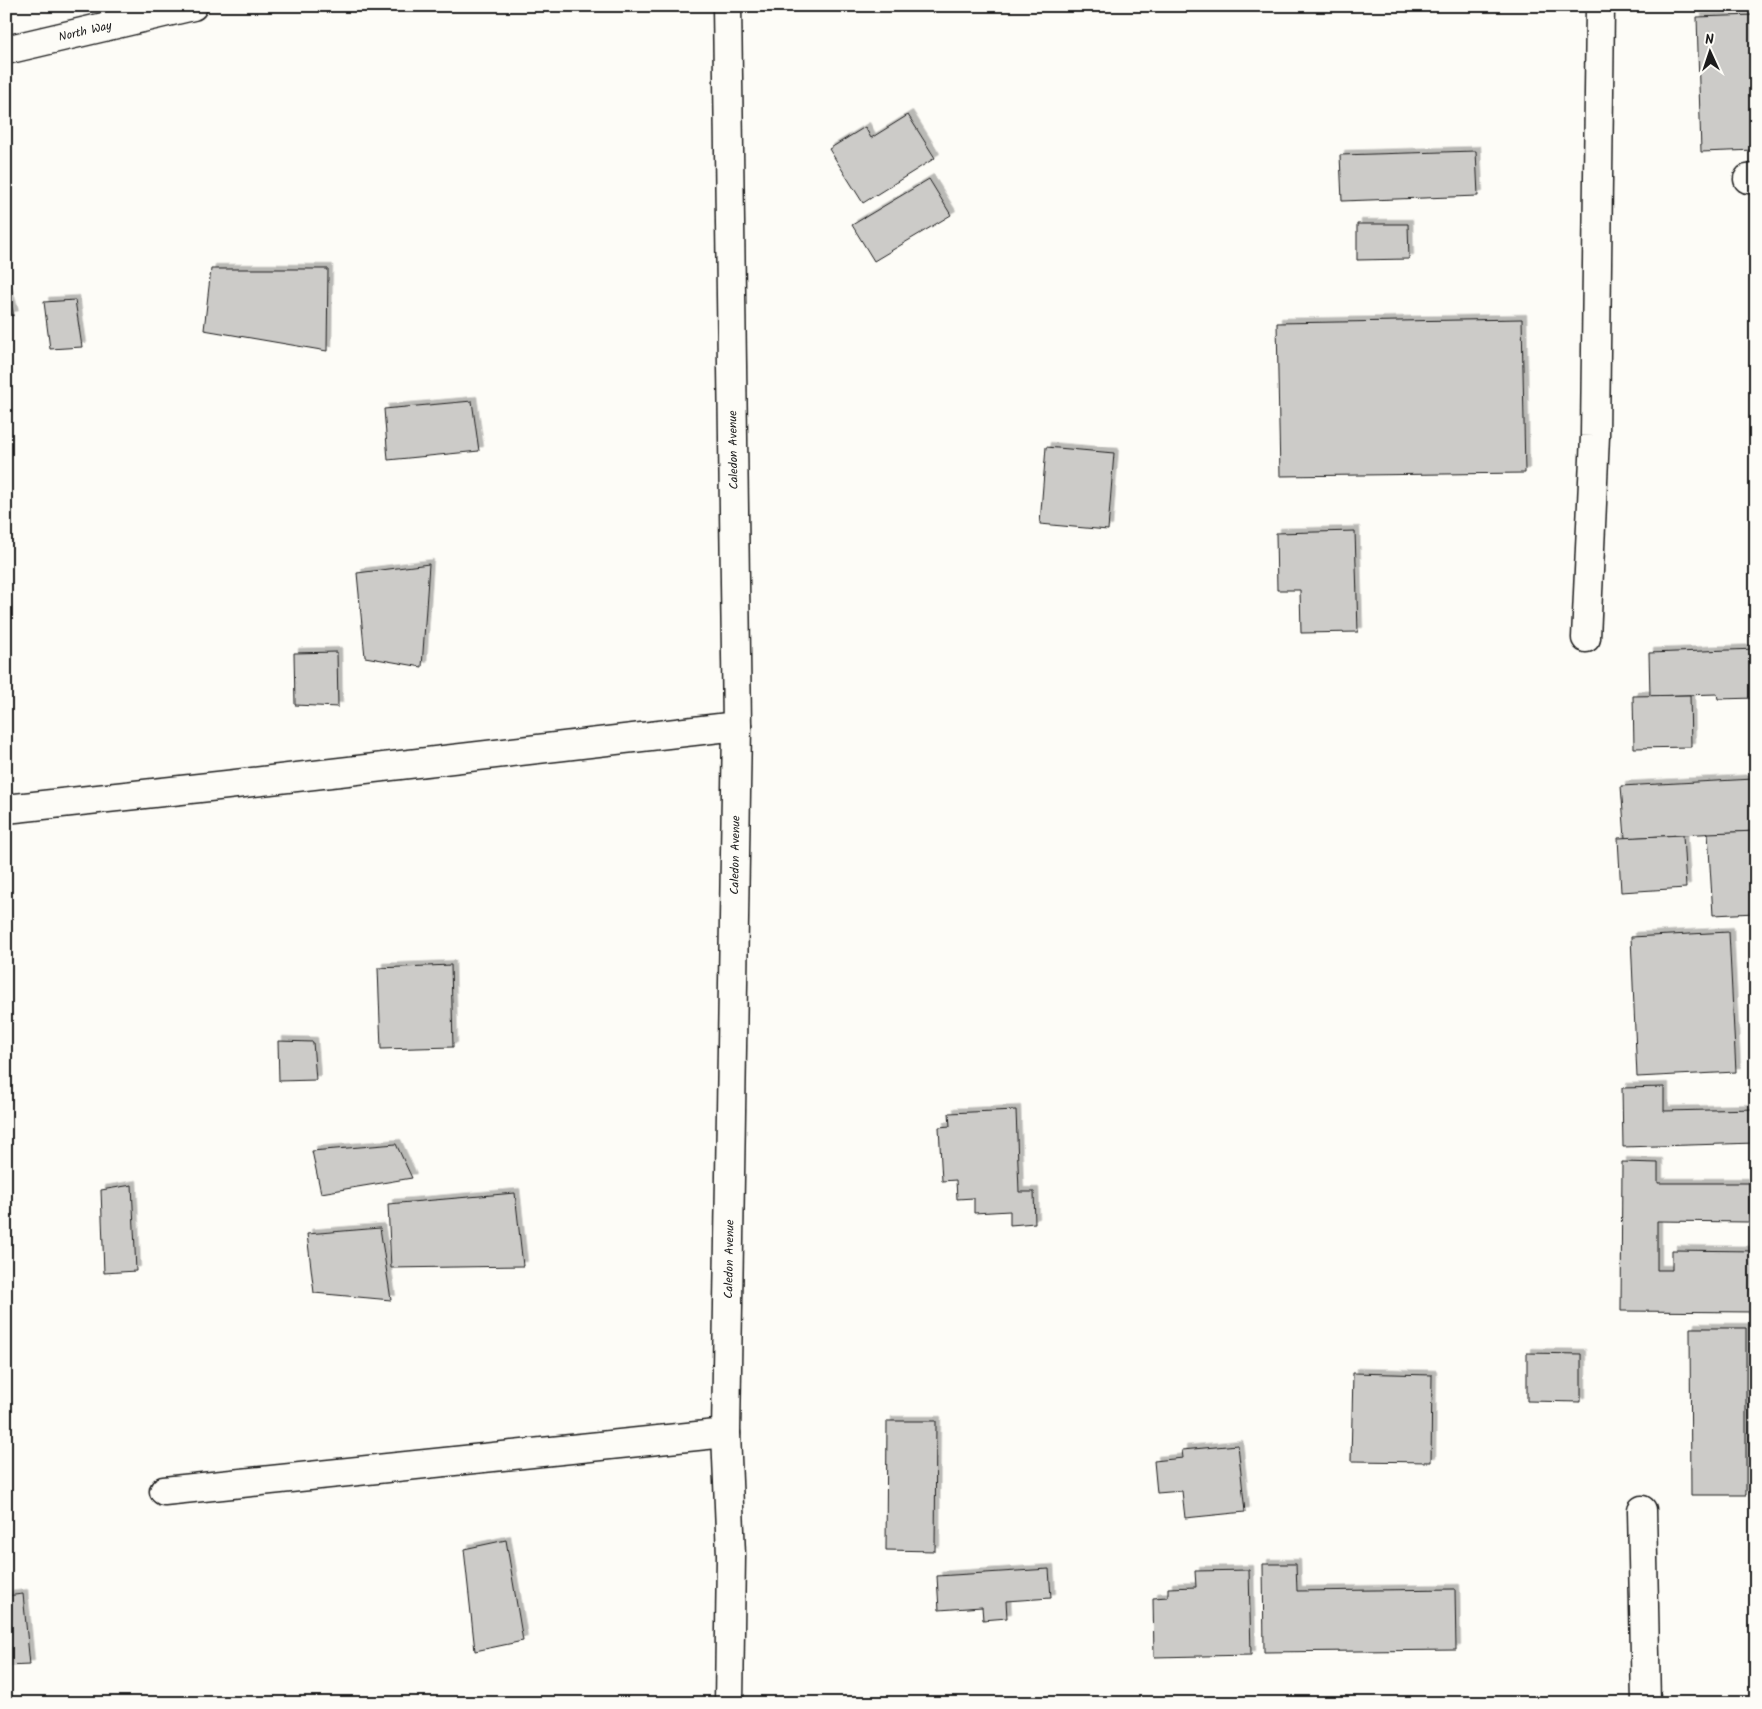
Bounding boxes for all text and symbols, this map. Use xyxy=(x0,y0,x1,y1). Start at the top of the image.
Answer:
street label: North Way xyxy=(57,16,114,47)
north arrow xyxy=(1684,28,1734,78)
text: N xyxy=(1704,29,1715,51)
street label: Caledon Avenue xyxy=(723,410,744,490)
street label: Caledon Avenue xyxy=(725,815,746,895)
street label: Caledon Avenue xyxy=(719,1219,740,1299)

